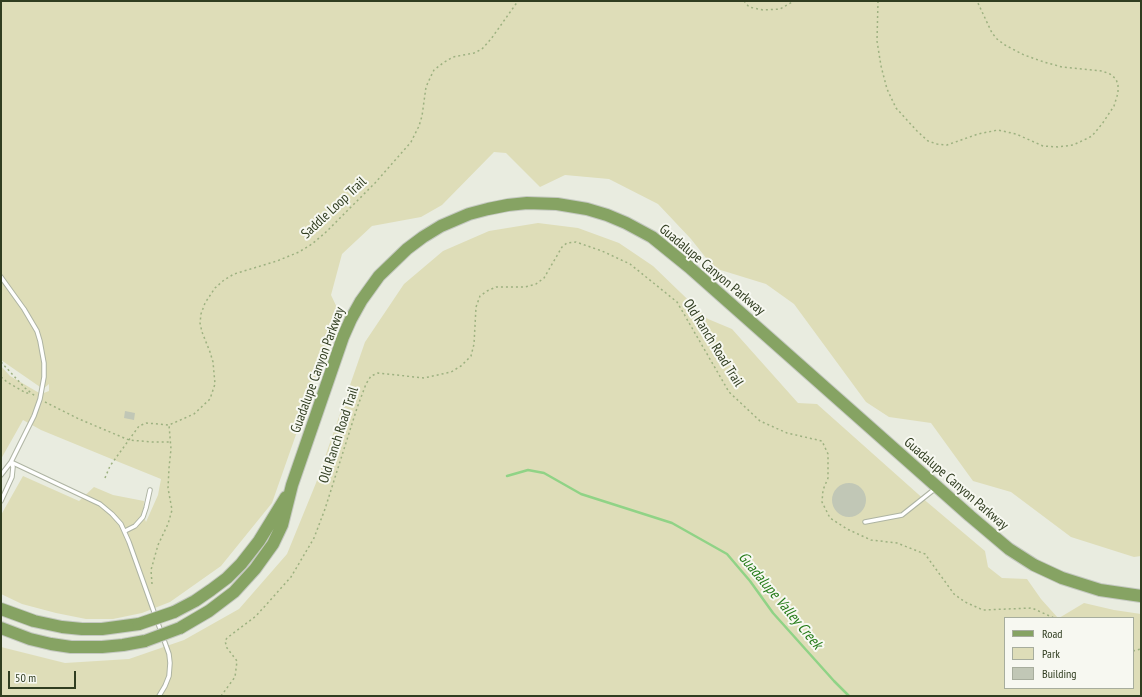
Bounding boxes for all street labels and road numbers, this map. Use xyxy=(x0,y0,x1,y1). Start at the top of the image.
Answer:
street label: Saddle Loop Trail xyxy=(298,174,370,242)
street label: Guadalupe Canyon Parkway xyxy=(656,221,768,319)
street label: Old Ranch Road Trail xyxy=(679,296,747,390)
street label: Guadalupe Canyon Parkway xyxy=(287,305,349,435)
street label: Old Ranch Road Trail xyxy=(316,385,362,485)
street label: Guadalupe Canyon Parkway xyxy=(900,434,1012,534)

